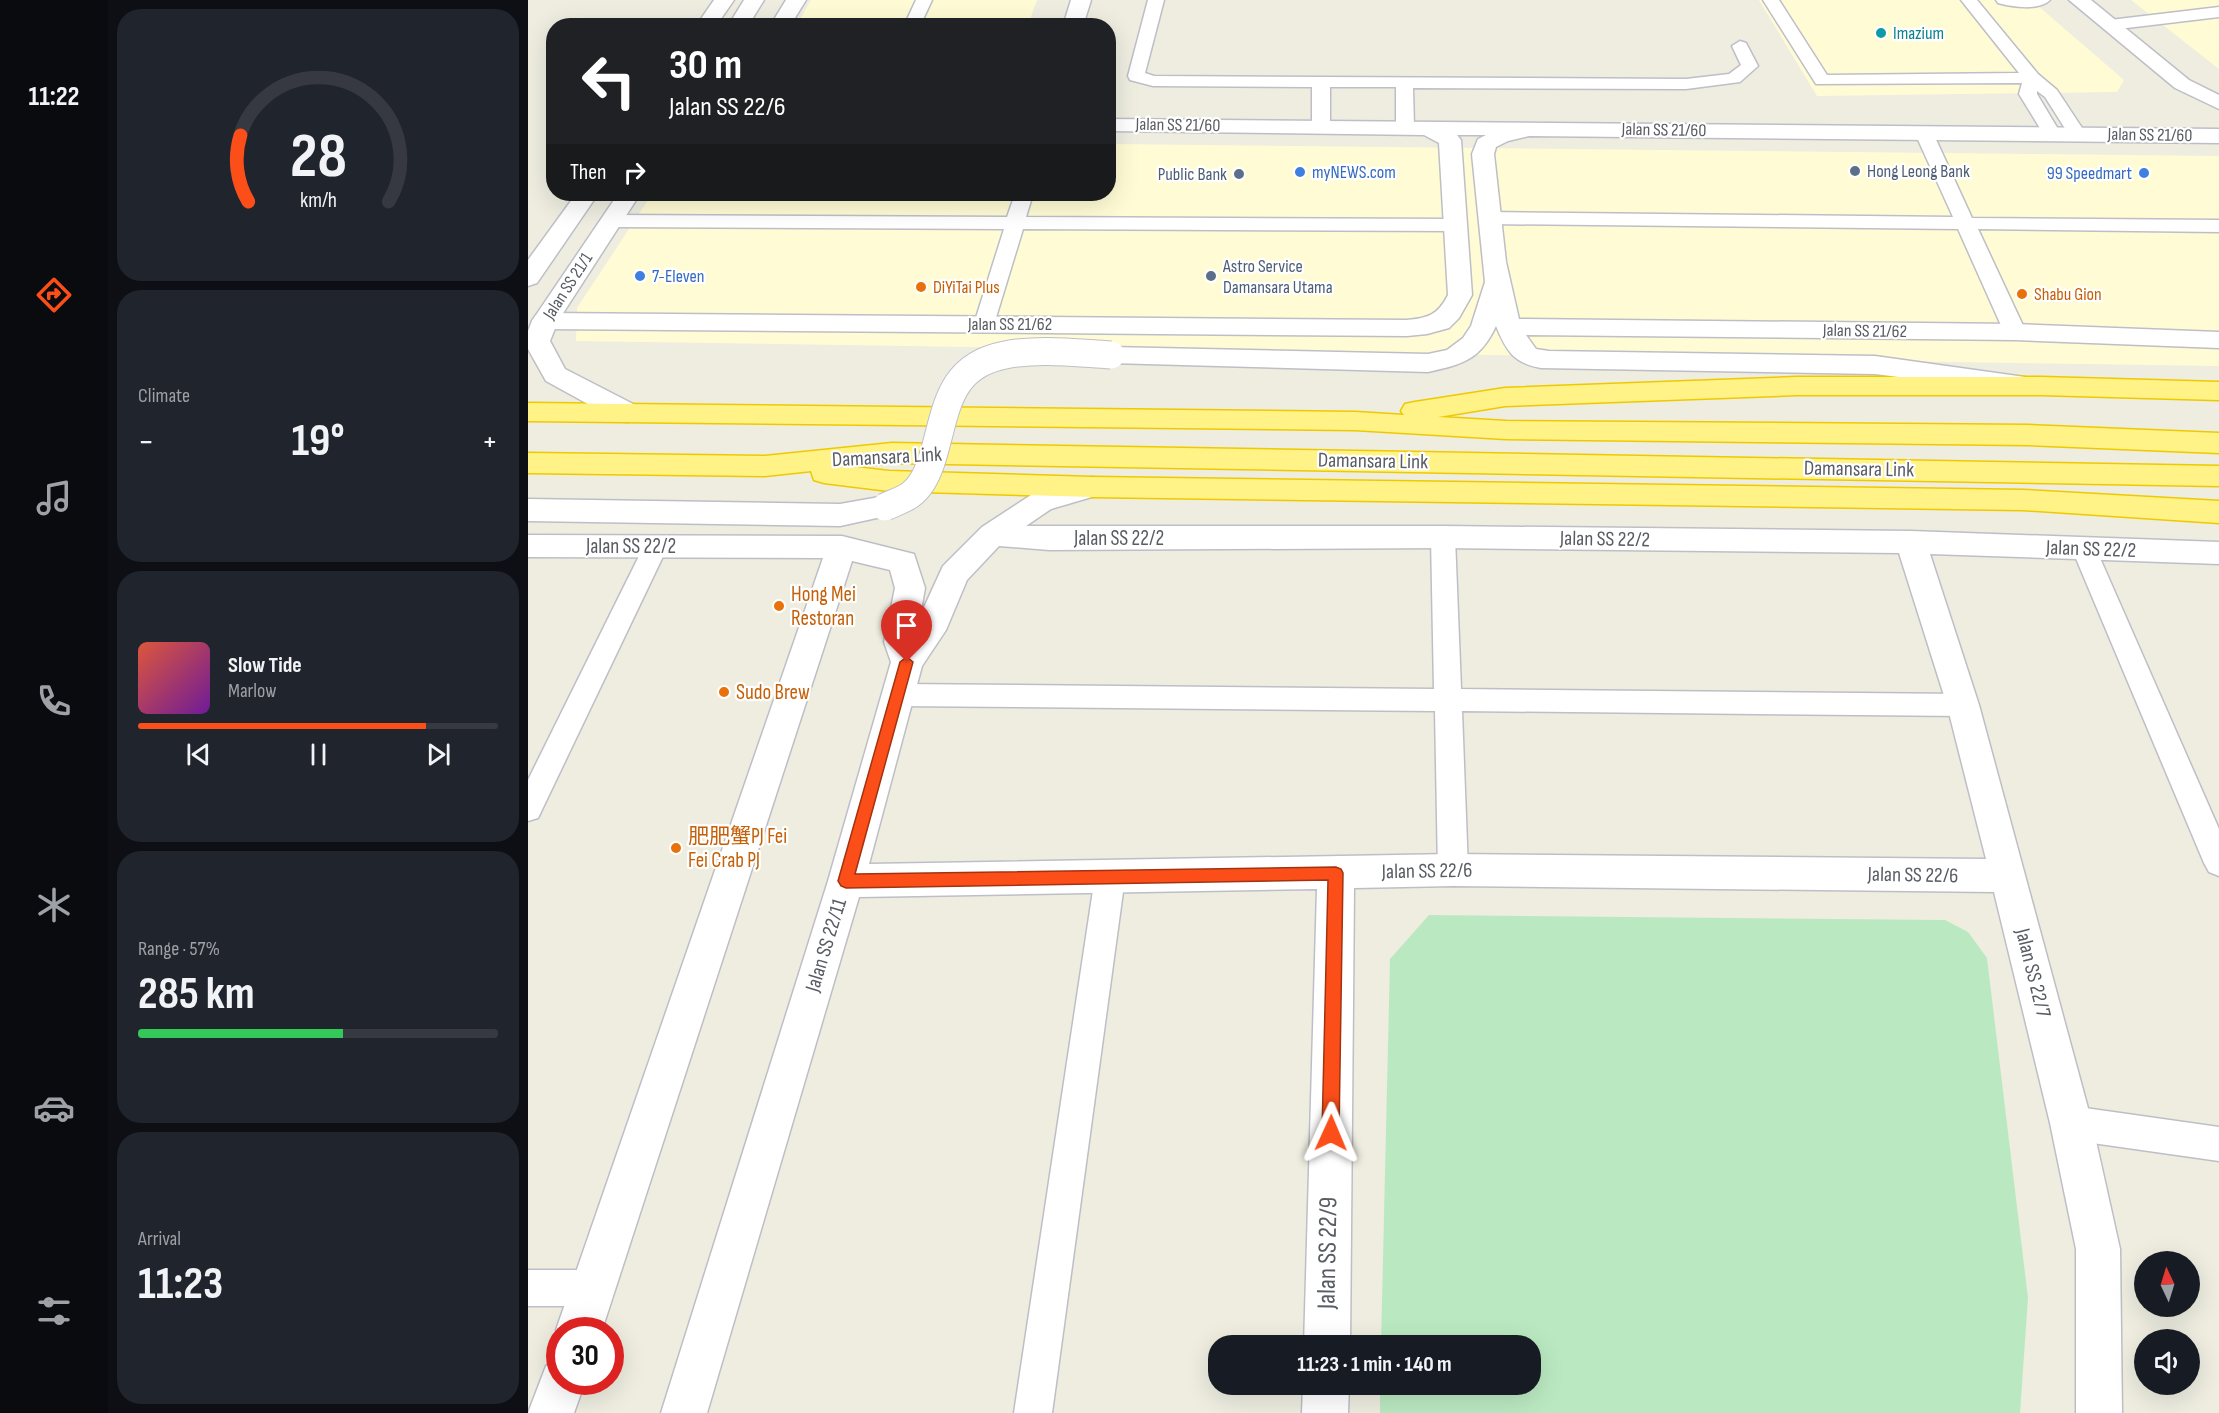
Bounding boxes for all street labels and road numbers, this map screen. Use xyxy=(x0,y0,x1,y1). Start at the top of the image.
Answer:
street label: Jalan SS 21/60 xyxy=(1134,114,1221,136)
street label: Jalan SS 21/60 xyxy=(1620,119,1707,141)
street label: Jalan SS 21/60 xyxy=(2106,124,2193,146)
street label: Jalan SS 21/1 xyxy=(538,248,598,324)
street label: Jalan SS 21/62 xyxy=(967,314,1052,335)
street label: Jalan SS 21/62 xyxy=(1822,320,1907,342)
street label: Damansara Link xyxy=(831,442,943,472)
street label: Damansara Link xyxy=(1318,448,1428,474)
street label: Damansara Link xyxy=(1804,456,1914,482)
street label: Jalan SS 22/2 xyxy=(1073,526,1164,551)
street label: Jalan SS 22/2 xyxy=(1559,526,1650,552)
street label: Jalan SS 22/2 xyxy=(585,534,676,559)
street label: Jalan SS 22/2 xyxy=(2044,535,2137,563)
street label: Jalan SS 22/6 xyxy=(1380,858,1473,884)
street label: Jalan SS 22/6 xyxy=(1866,862,1959,888)
street label: Jalan SS 22/11 xyxy=(800,895,852,996)
street label: Jalan SS 22/7 xyxy=(2010,925,2056,1021)
street label: Jalan SS 22/9 xyxy=(1312,1196,1344,1311)

